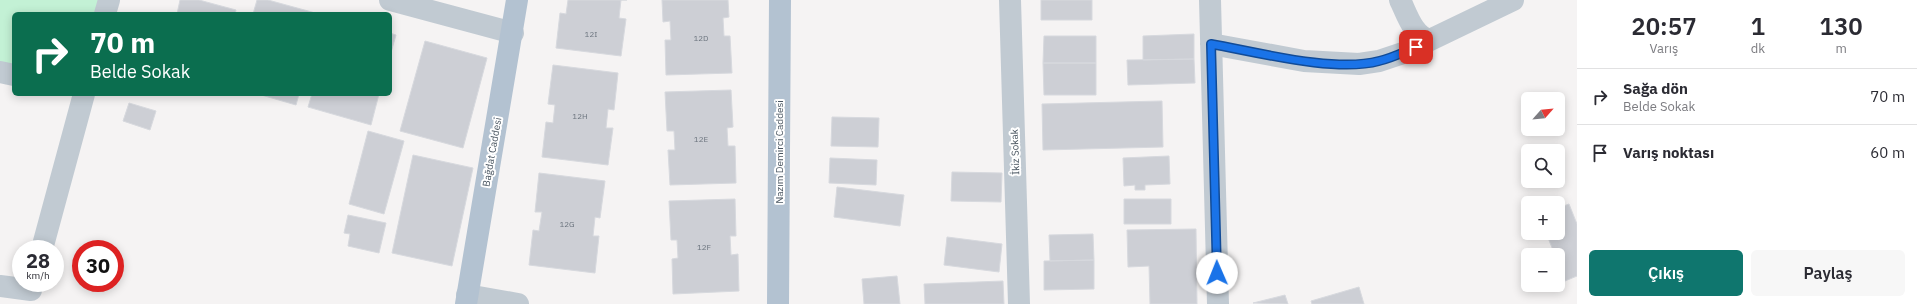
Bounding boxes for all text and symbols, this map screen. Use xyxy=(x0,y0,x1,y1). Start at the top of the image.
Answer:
text: 20:57 xyxy=(1631,10,1697,42)
text: 1 xyxy=(1751,10,1765,42)
text: 130 xyxy=(1820,10,1863,42)
text: 70 m xyxy=(90,24,155,61)
icon: right xyxy=(24,28,76,80)
house number: 12I xyxy=(585,29,597,39)
pin xyxy=(1399,30,1433,64)
house number: 12D xyxy=(694,33,708,43)
icon: arrive xyxy=(1405,36,1427,58)
text: Varış xyxy=(1650,40,1678,57)
text: dk xyxy=(1751,40,1765,57)
text: m xyxy=(1835,40,1847,57)
text: Belde Sokak xyxy=(90,60,190,83)
text: Sağa dön xyxy=(1623,79,1688,98)
icon: right xyxy=(1589,86,1611,108)
text: 70 m xyxy=(1870,87,1905,106)
north arrow xyxy=(1521,92,1565,136)
map controls xyxy=(1521,92,1565,292)
text: Belde Sokak xyxy=(1623,98,1695,115)
street label: Nazım Demirci Caddesi xyxy=(773,100,786,204)
house number: 12H xyxy=(572,111,588,121)
street label: Bağdat Caddesi xyxy=(480,116,504,188)
street label: İkiz Sokak xyxy=(1008,128,1022,175)
house number: 12E xyxy=(694,134,708,144)
icon: arrive xyxy=(1589,142,1611,164)
text: Varış noktası xyxy=(1623,143,1714,162)
text: 60 m xyxy=(1870,143,1905,162)
button: search xyxy=(1521,144,1565,188)
button: + xyxy=(1521,196,1565,240)
house number: 12G xyxy=(559,219,575,229)
speed limit sign: 30 xyxy=(72,240,124,292)
house number: 12F xyxy=(697,242,712,252)
text: 28 xyxy=(26,247,50,274)
button: − xyxy=(1521,248,1565,292)
button: Çıkış xyxy=(1589,250,1743,296)
button: Paylaş xyxy=(1751,250,1905,296)
position arrow xyxy=(1196,252,1238,294)
text: km/h xyxy=(26,269,50,282)

